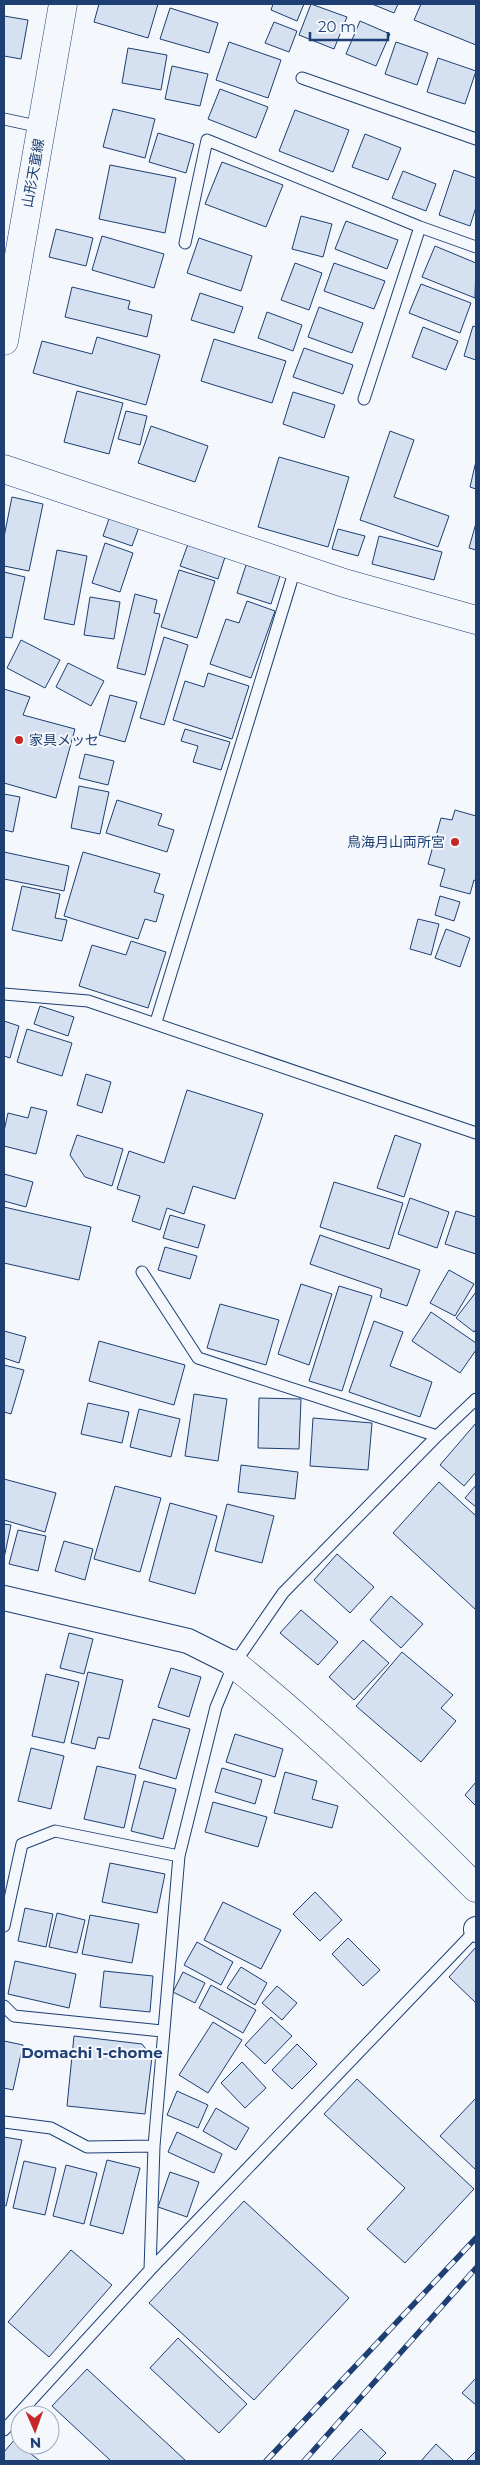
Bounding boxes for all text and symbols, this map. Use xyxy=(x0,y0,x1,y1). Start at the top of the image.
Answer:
scale bar xyxy=(310,10,388,42)
text: 20 m xyxy=(318,17,356,36)
street label: 山形天童線 xyxy=(18,137,48,209)
place label: 家具メッセ xyxy=(29,731,99,749)
marker: 家具メッセ xyxy=(13,734,25,746)
place label: 鳥海月山両所宮 xyxy=(347,833,445,851)
marker: 鳥海月山両所宮 xyxy=(449,836,461,848)
district label: Domachi 1-chome xyxy=(21,2043,163,2062)
north arrow xyxy=(10,2405,60,2455)
text: N xyxy=(29,2434,41,2452)

